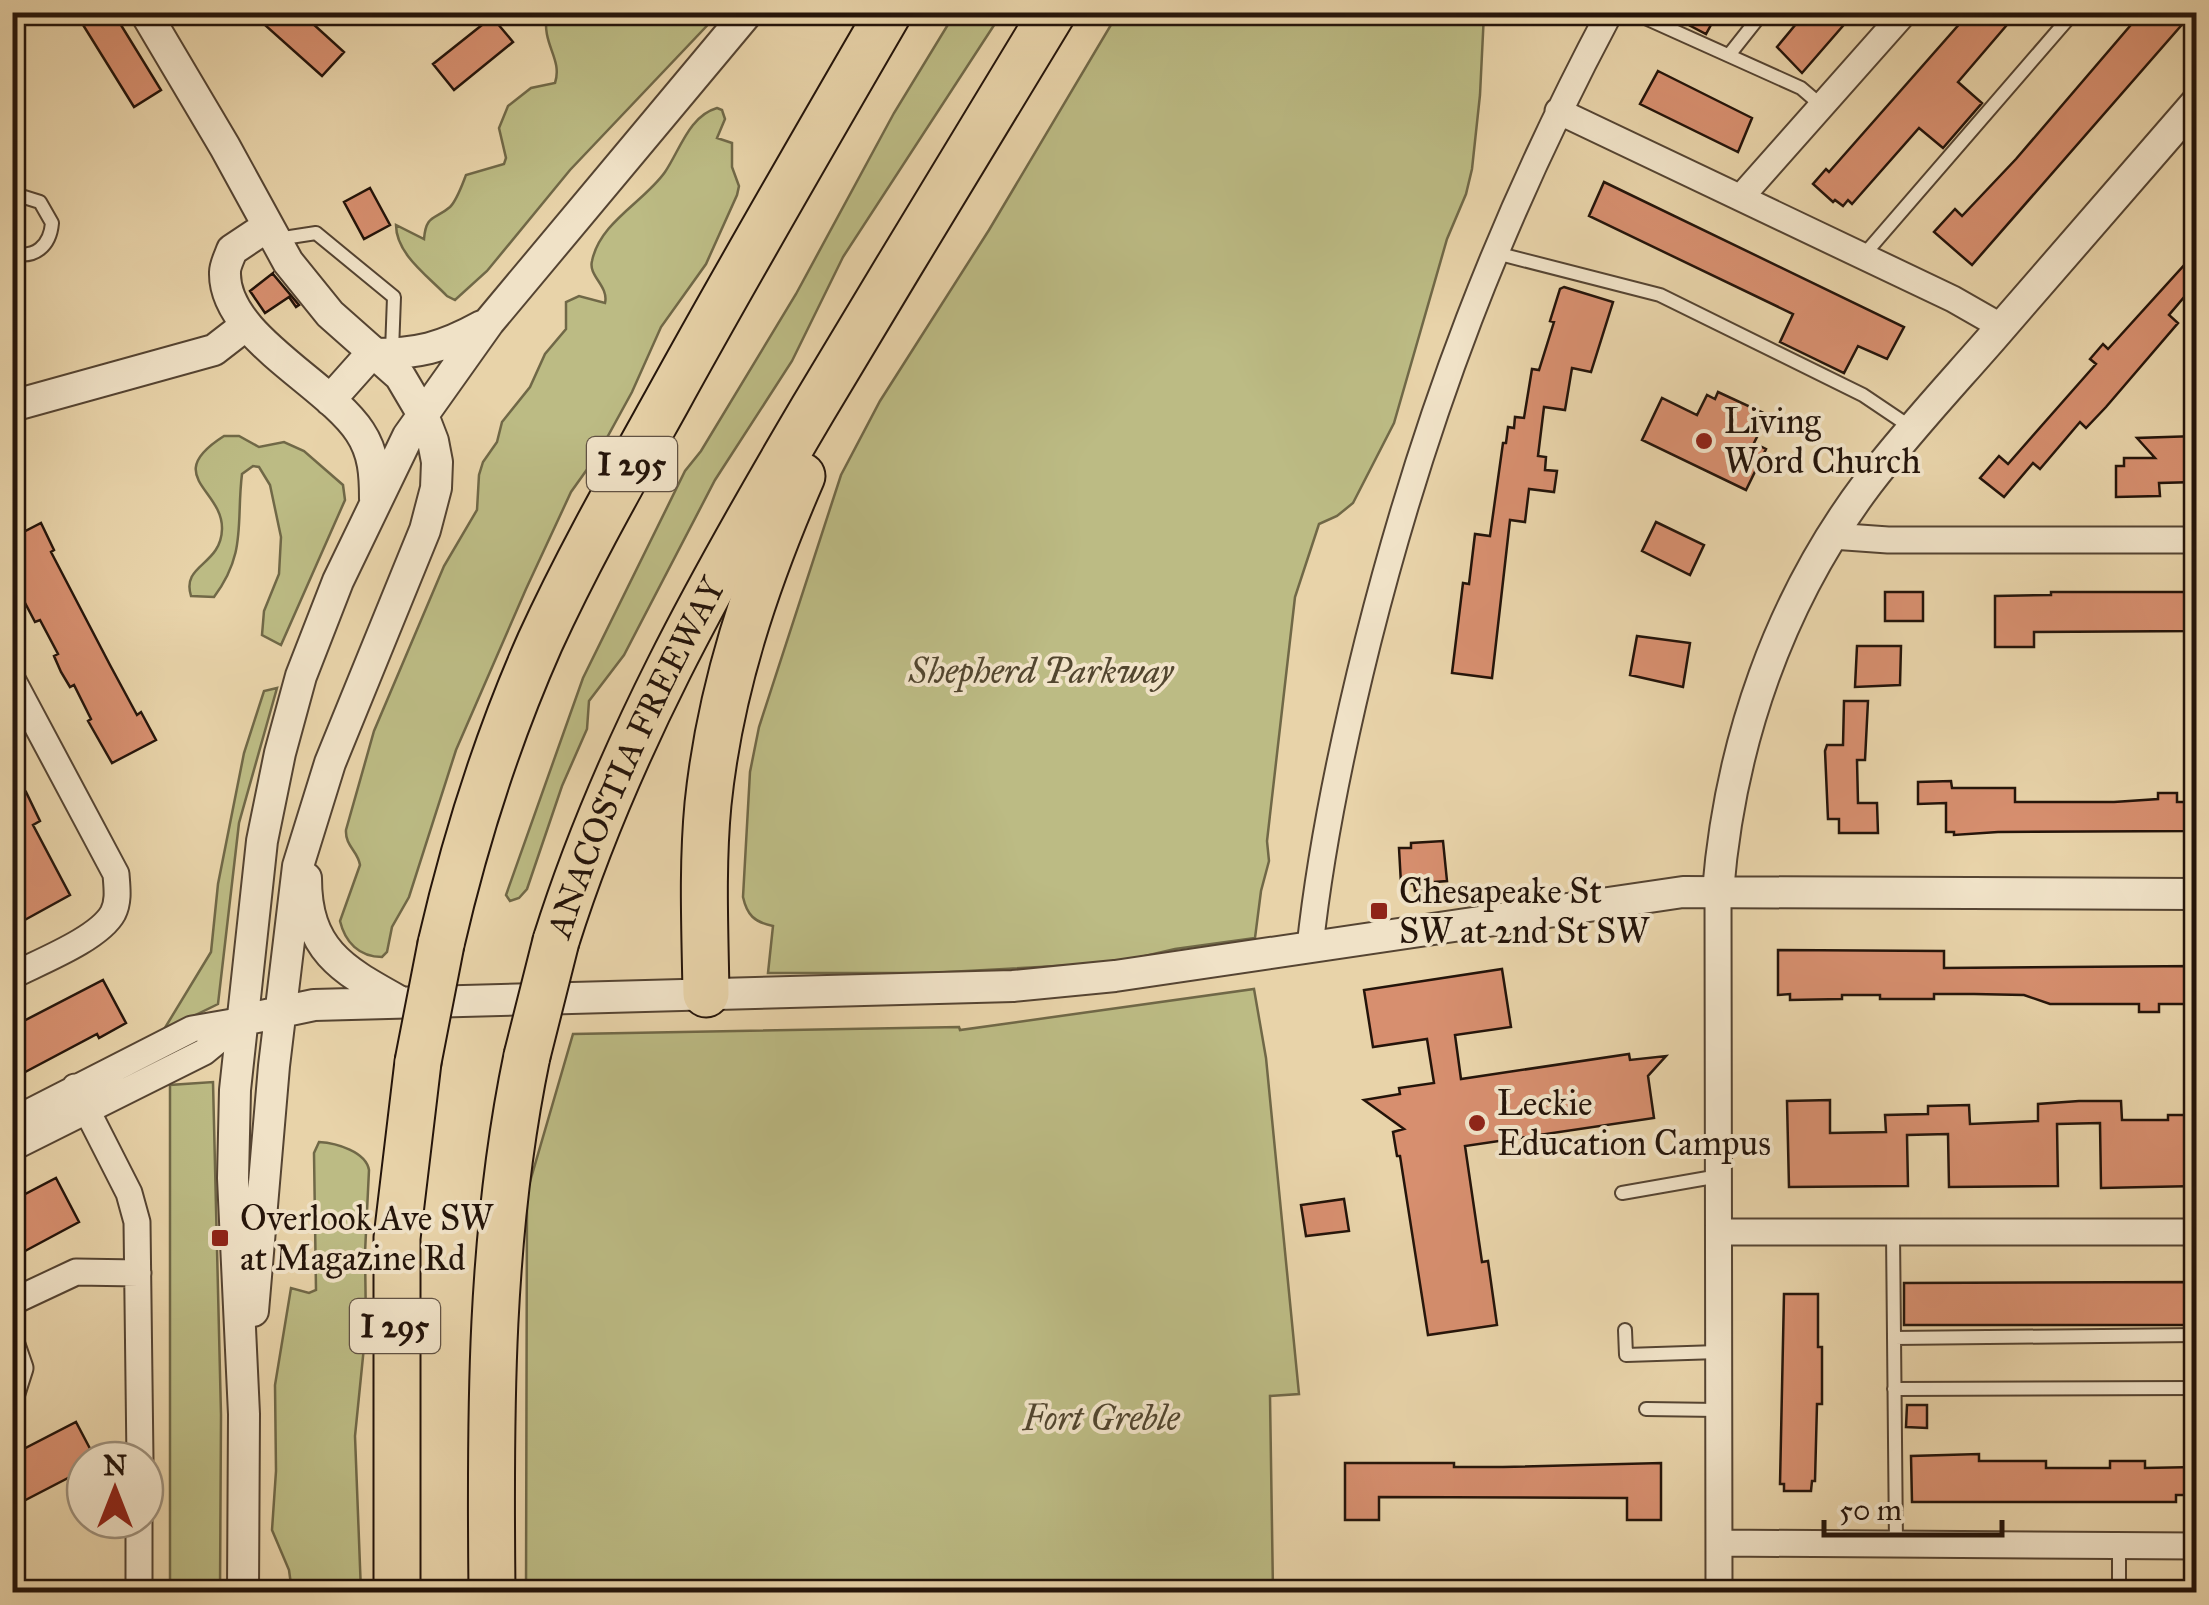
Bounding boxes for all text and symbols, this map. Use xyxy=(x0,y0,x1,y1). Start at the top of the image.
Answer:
place label: Living Word Church xyxy=(1724,400,1921,483)
marker: Living Word Church xyxy=(1693,430,1715,452)
road number: I 295 xyxy=(587,437,677,491)
street label: ANACOSTIA FREEWAY xyxy=(536,569,735,945)
park label: Shepherd Parkway xyxy=(908,650,1175,693)
place label: Chesapeake St SW at 2nd St SW xyxy=(1399,870,1650,953)
marker: Chesapeake St SW at 2nd St SW xyxy=(1368,900,1390,922)
place label: Leckie Education Campus xyxy=(1497,1082,1771,1165)
marker: Leckie Education Campus xyxy=(1466,1112,1488,1134)
place label: Overlook Ave SW at Magazine Rd xyxy=(240,1197,494,1280)
marker: Overlook Ave SW at Magazine Rd xyxy=(209,1227,231,1249)
road number: I 295 xyxy=(350,1299,440,1353)
park label: Fort Greble xyxy=(1021,1397,1181,1440)
north arrow xyxy=(65,1440,165,1540)
text: N xyxy=(103,1448,127,1483)
scale bar xyxy=(1824,1475,2002,1537)
text: 50 m xyxy=(1839,1492,1902,1528)

